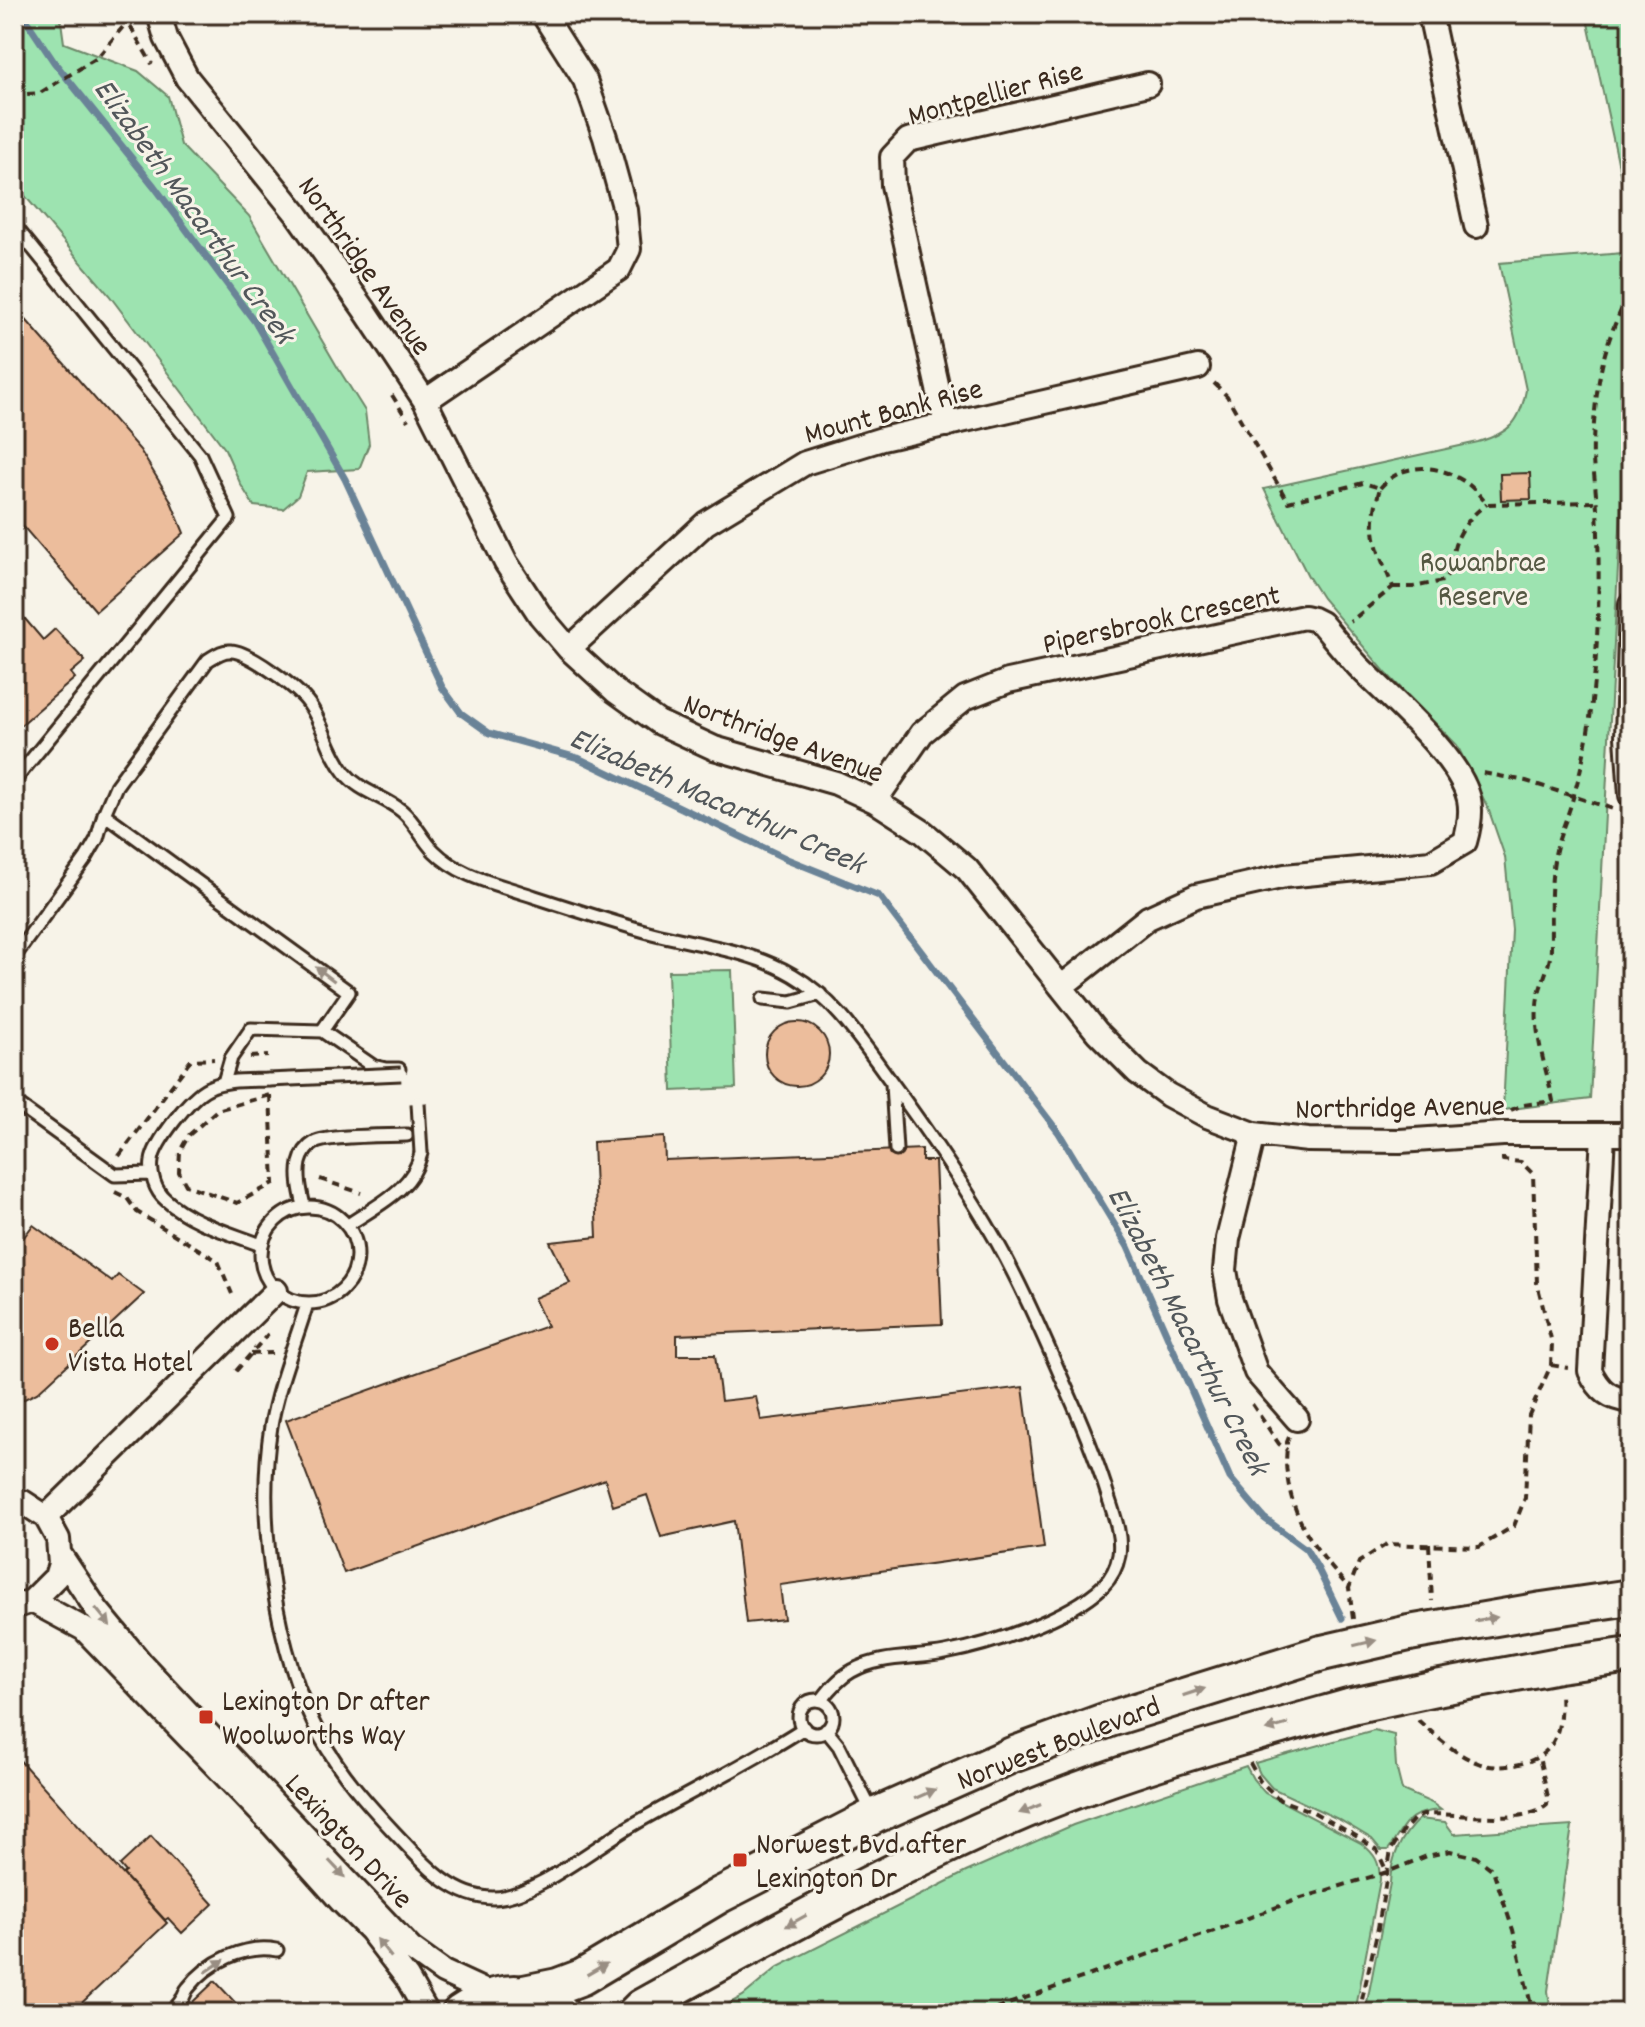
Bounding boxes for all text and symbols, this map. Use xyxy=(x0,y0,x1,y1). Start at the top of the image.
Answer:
street label: Montpellier Rise xyxy=(904,52,1089,140)
water label: Elizabeth Macarthur Creek xyxy=(80,70,306,358)
street label: Northridge Avenue xyxy=(284,169,440,366)
street label: Mount Bank Rise xyxy=(800,370,988,459)
park label: Rowanbrae Reserve xyxy=(1420,544,1546,621)
street label: Pipersbrook Crescent xyxy=(1039,576,1285,669)
street label: Northridge Avenue xyxy=(676,685,889,797)
water label: Elizabeth Macarthur Creek xyxy=(561,718,874,891)
one-way arrow xyxy=(314,966,336,982)
street label: Northridge Avenue xyxy=(1295,1087,1505,1134)
water label: Elizabeth Macarthur Creek xyxy=(1093,1180,1280,1487)
place label: Bella Vista Hotel xyxy=(68,1310,193,1387)
marker: Bella Vista Hotel xyxy=(43,1335,61,1353)
one-way arrow xyxy=(94,1607,111,1627)
one-way arrow xyxy=(1473,1612,1498,1625)
one-way arrow xyxy=(1353,1636,1378,1649)
place label: Lexington Dr after Woolworths Way xyxy=(222,1683,430,1760)
one-way arrow xyxy=(1182,1685,1206,1697)
street label: Norwest Boulevard xyxy=(952,1688,1168,1805)
marker: Lexington Dr after Woolworths Way xyxy=(197,1708,215,1726)
one-way arrow xyxy=(1265,1722,1290,1734)
street label: Lexington Drive xyxy=(272,1765,421,1921)
one-way arrow xyxy=(913,1787,937,1800)
one-way arrow xyxy=(1018,1803,1042,1816)
place label: Norwest Bvd after Lexington Dr xyxy=(756,1826,966,1903)
marker: Norwest Bvd after Lexington Dr xyxy=(731,1851,749,1869)
one-way arrow xyxy=(327,1860,345,1879)
one-way arrow xyxy=(785,1914,807,1928)
one-way arrow xyxy=(377,1938,393,1958)
one-way arrow xyxy=(204,1959,225,1974)
one-way arrow xyxy=(586,1962,608,1976)

